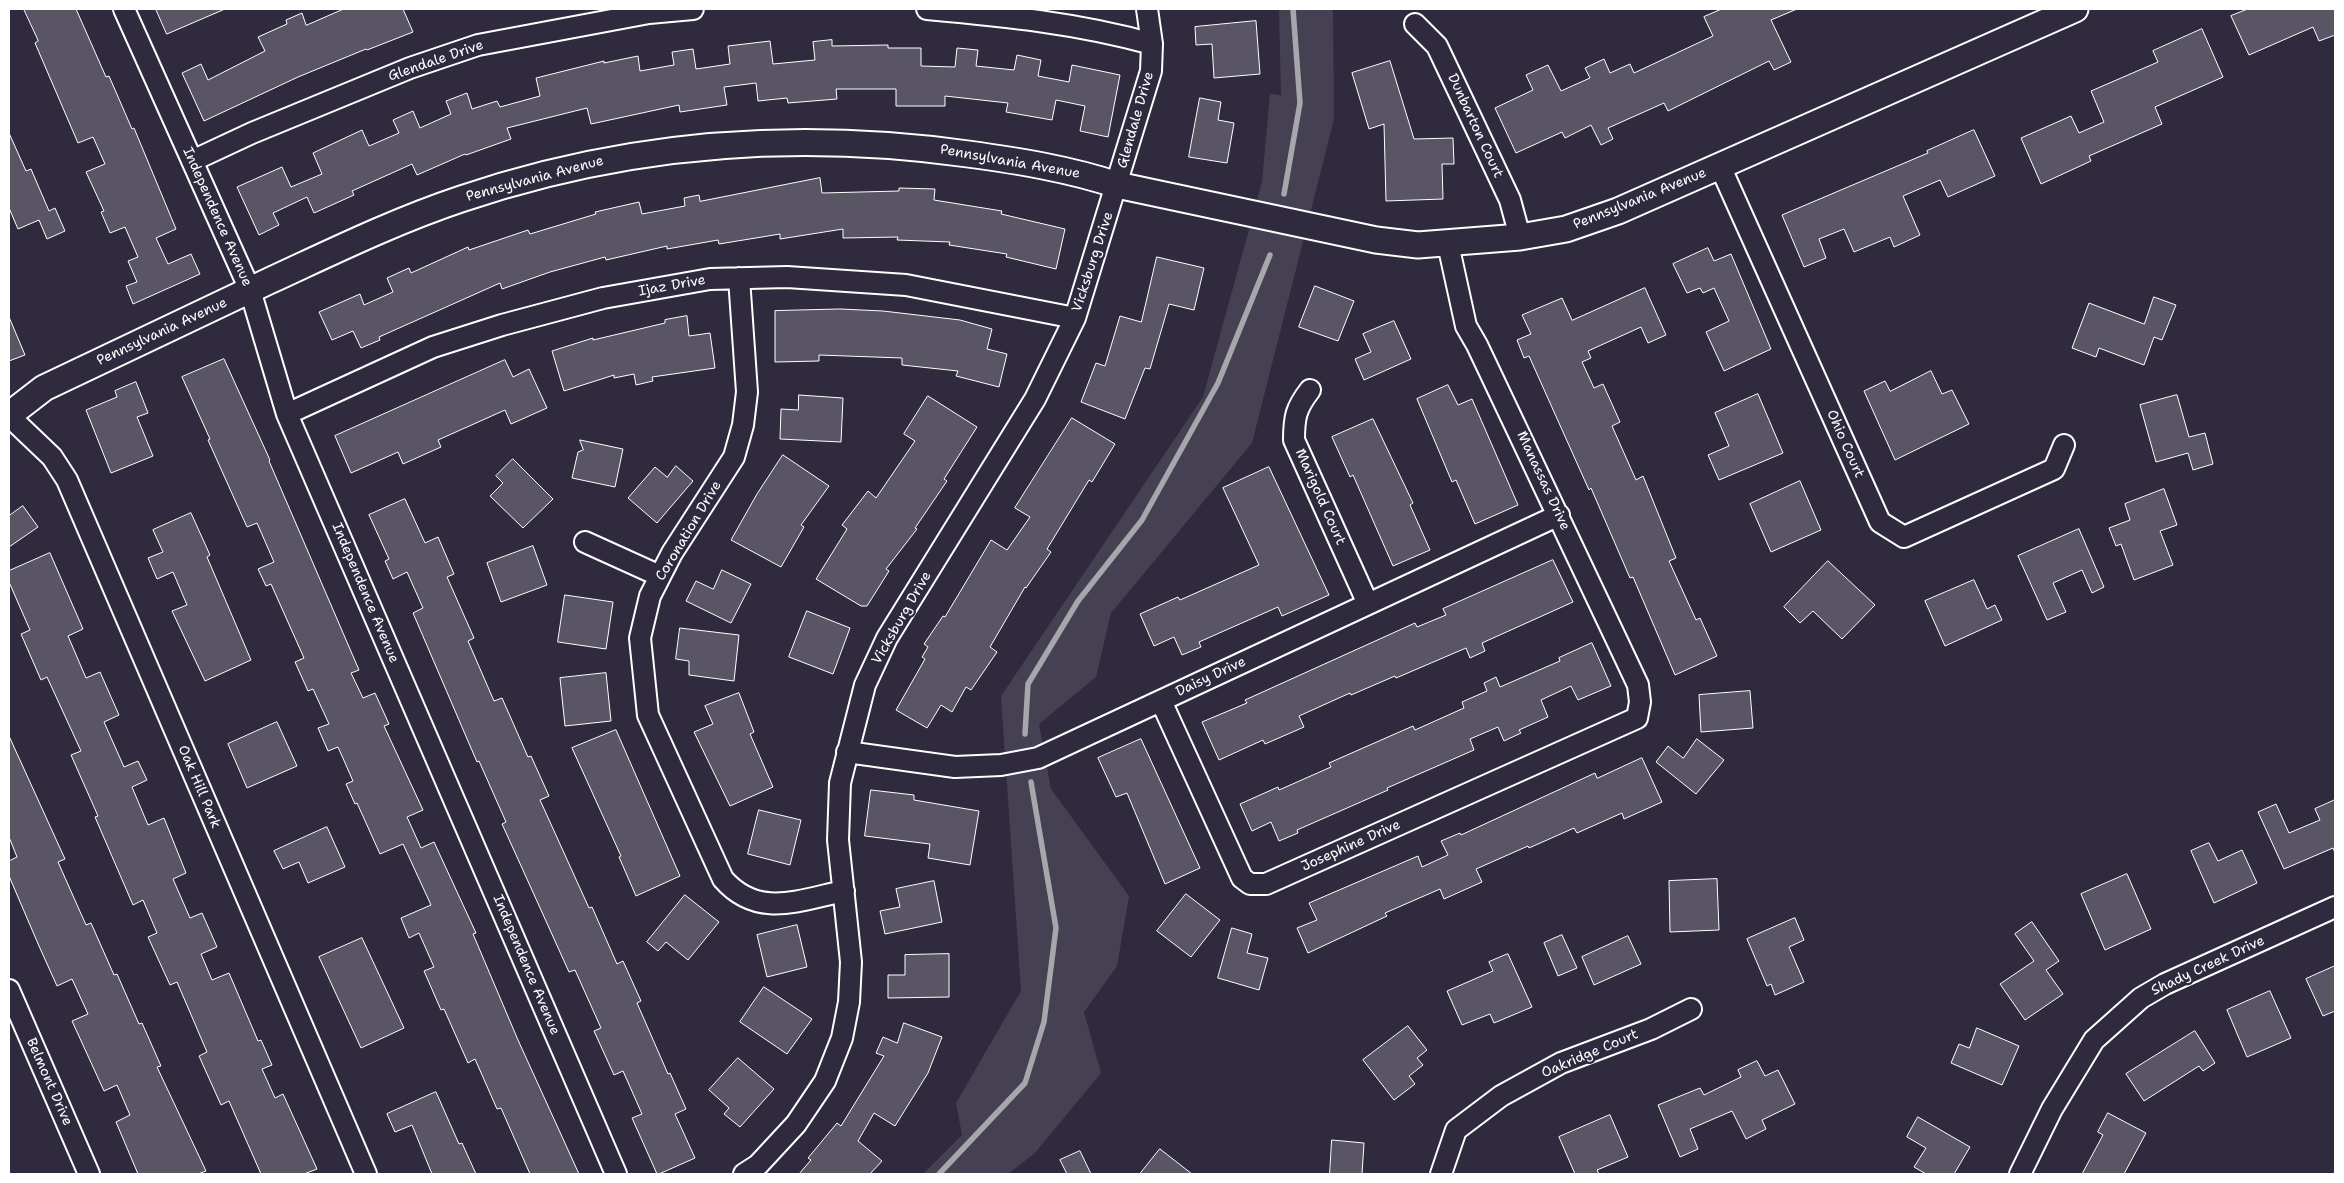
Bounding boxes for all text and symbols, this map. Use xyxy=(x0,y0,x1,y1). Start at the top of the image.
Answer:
street label: Glendale Drive xyxy=(386,37,486,85)
street label: Glendale Drive xyxy=(1114,70,1158,170)
street label: Dunbarton Court xyxy=(1443,71,1507,181)
street label: Pennsylvania Avenue xyxy=(939,141,1081,183)
street label: Independence Avenue xyxy=(179,145,255,289)
street label: Pennsylvania Avenue xyxy=(464,153,606,205)
street label: Pennsylvania Avenue xyxy=(1571,165,1709,233)
street label: Vicksburg Drive xyxy=(1069,210,1117,314)
street label: Ijaz Drive xyxy=(637,272,707,300)
street label: Pennsylvania Avenue xyxy=(94,294,230,370)
street label: Ohio Court xyxy=(1823,407,1867,481)
street label: Manassas Drive xyxy=(1513,429,1573,533)
street label: Marigold Court xyxy=(1291,446,1349,548)
street label: Coronation Drive xyxy=(653,478,725,584)
street label: Independence Avenue xyxy=(328,520,402,666)
street label: Vicksburg Drive xyxy=(869,569,935,667)
street label: Daisy Drive xyxy=(1173,654,1249,700)
street label: Oak Hill Park xyxy=(174,743,224,831)
street label: Josephine Drive xyxy=(1299,817,1403,875)
street label: Independence Avenue xyxy=(489,892,563,1038)
street label: Shady Creek Drive xyxy=(2149,932,2267,1000)
street label: Oakridge Court xyxy=(1539,1026,1641,1082)
street label: Belmont Drive xyxy=(22,1035,76,1129)

